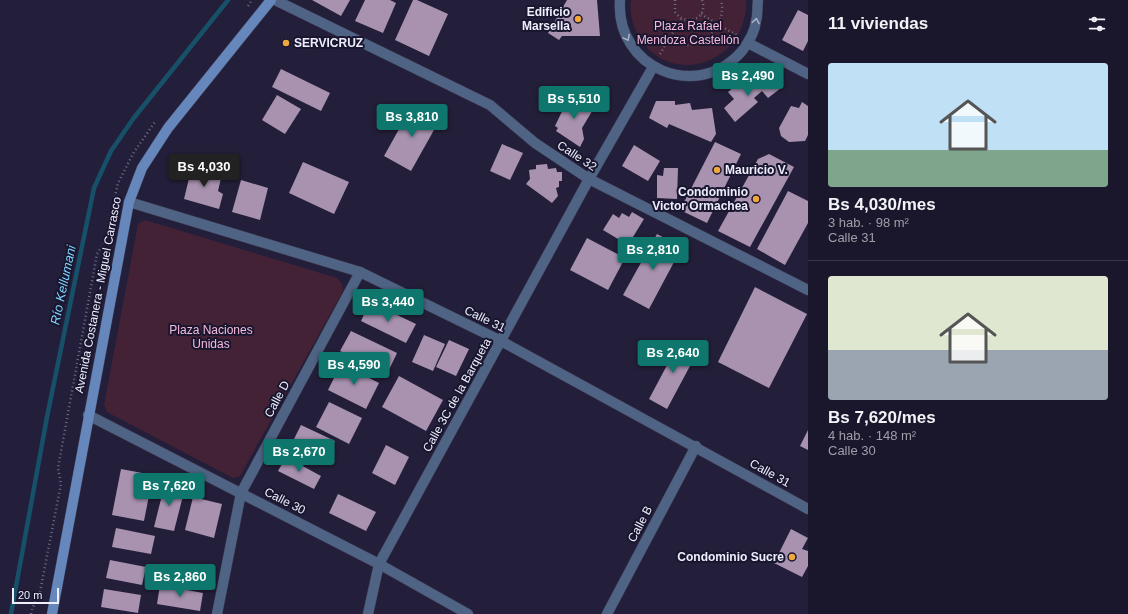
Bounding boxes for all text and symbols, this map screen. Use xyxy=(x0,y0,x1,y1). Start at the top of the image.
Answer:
place label: Edificio Marsella xyxy=(522,5,570,33)
icon: filters xyxy=(1086,13,1108,35)
marker: Edificio Marsella xyxy=(573,14,583,24)
text: 11 viviendas xyxy=(828,14,928,33)
one-way arrow xyxy=(751,18,759,24)
park label: Plaza Rafael Mendoza Castellón xyxy=(637,19,739,47)
one-way arrow xyxy=(622,33,630,41)
place label: SERVICRUZ xyxy=(294,36,363,50)
marker: SERVICRUZ xyxy=(281,38,291,48)
pin: Bs 2,490 xyxy=(707,63,789,97)
text: Bs 2,490 xyxy=(722,68,774,83)
pin: Bs 5,510 xyxy=(533,86,615,120)
icon: home xyxy=(932,89,1004,161)
text: Bs 5,510 xyxy=(548,91,600,106)
pin: Bs 3,810 xyxy=(371,104,453,138)
text: Bs 3,810 xyxy=(386,109,438,124)
street label: Calle 32 xyxy=(555,138,600,174)
pin: Bs 4,030 xyxy=(163,154,245,188)
text: Bs 4,030 xyxy=(178,159,230,174)
place label: Mauricio V. xyxy=(725,163,788,177)
marker: Mauricio V. xyxy=(712,165,722,175)
place label: Condominio Victor Ormachea xyxy=(652,185,748,213)
marker: Condominio Victor Ormachea xyxy=(751,194,761,204)
street label: Avenida Costanera - Miguel Carrasco xyxy=(72,195,124,394)
text: Bs 4,030/mes xyxy=(828,195,936,214)
text: 3 hab. · 98 m² xyxy=(828,215,909,230)
text: Calle 31 xyxy=(828,230,876,245)
pin: Bs 2,810 xyxy=(612,237,694,271)
text: Bs 2,810 xyxy=(627,242,679,257)
water label: Río Kellumani xyxy=(47,243,79,326)
pin: Bs 3,440 xyxy=(347,289,429,323)
text: Bs 3,440 xyxy=(362,294,414,309)
icon: home xyxy=(932,302,1004,374)
street label: Calle 31 xyxy=(462,303,508,335)
park label: Plaza Naciones Unidas xyxy=(169,323,253,351)
street label: Calle 3C de la Barqueta xyxy=(420,336,494,454)
pin: Bs 2,640 xyxy=(632,340,714,374)
text: Bs 2,640 xyxy=(647,345,699,360)
pin: Bs 4,590 xyxy=(313,352,395,386)
text: Bs 4,590 xyxy=(328,357,380,372)
street label: Calle D xyxy=(262,378,293,420)
text: Bs 7,620/mes xyxy=(828,408,936,427)
text: 4 hab. · 148 m² xyxy=(828,428,916,443)
pin: Bs 2,670 xyxy=(258,439,340,473)
text: Calle 30 xyxy=(828,443,876,458)
text: Bs 2,670 xyxy=(273,444,325,459)
street label: Calle 31 xyxy=(747,456,793,490)
pin: Bs 7,620 xyxy=(128,473,210,507)
text: Bs 7,620 xyxy=(143,478,195,493)
street label: Calle 30 xyxy=(262,485,308,517)
street label: Calle B xyxy=(625,504,655,544)
place label: Condominio Sucre xyxy=(677,550,784,564)
marker: Condominio Sucre xyxy=(787,552,797,562)
pin: Bs 2,860 xyxy=(139,564,221,598)
text: Bs 2,860 xyxy=(154,569,206,584)
scale bar xyxy=(12,586,59,605)
text: 20 m xyxy=(18,589,42,601)

